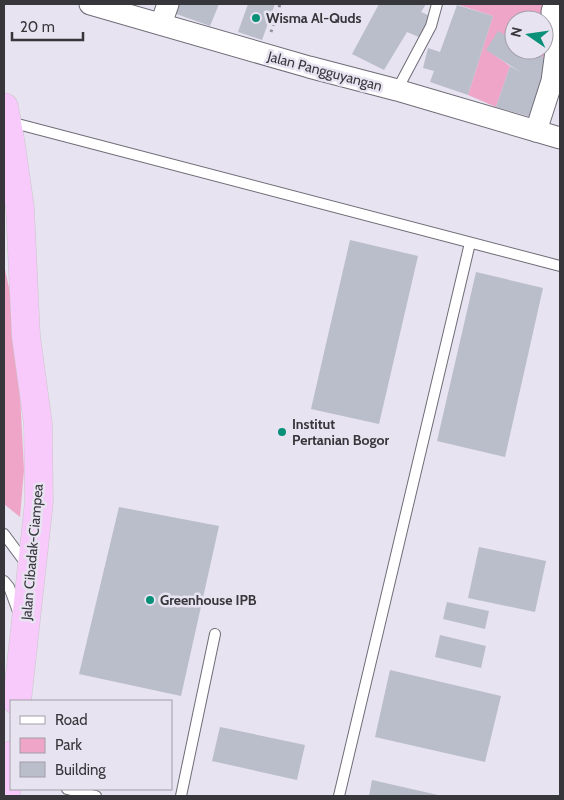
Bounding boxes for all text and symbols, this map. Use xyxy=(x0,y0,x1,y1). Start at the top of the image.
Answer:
place label: Wisma Al-Quds xyxy=(266,9,361,27)
scale bar xyxy=(12,10,84,42)
north arrow xyxy=(504,10,554,60)
marker: Wisma Al-Quds xyxy=(250,12,262,24)
text: 20 m xyxy=(20,18,55,36)
text: N xyxy=(506,25,526,39)
street label: Jalan Pangguyangan xyxy=(265,47,384,95)
place label: Institut Pertanian Bogor xyxy=(292,415,389,449)
marker: Institut Pertanian Bogor xyxy=(276,426,288,438)
street label: Jalan Cibadak-Ciampea xyxy=(17,483,47,622)
place label: Greenhouse IPB xyxy=(160,591,257,609)
marker: Greenhouse IPB xyxy=(144,594,156,606)
legend xyxy=(10,700,172,790)
text: Road xyxy=(55,711,88,729)
text: Park xyxy=(55,736,82,754)
text: Building xyxy=(55,761,106,779)

